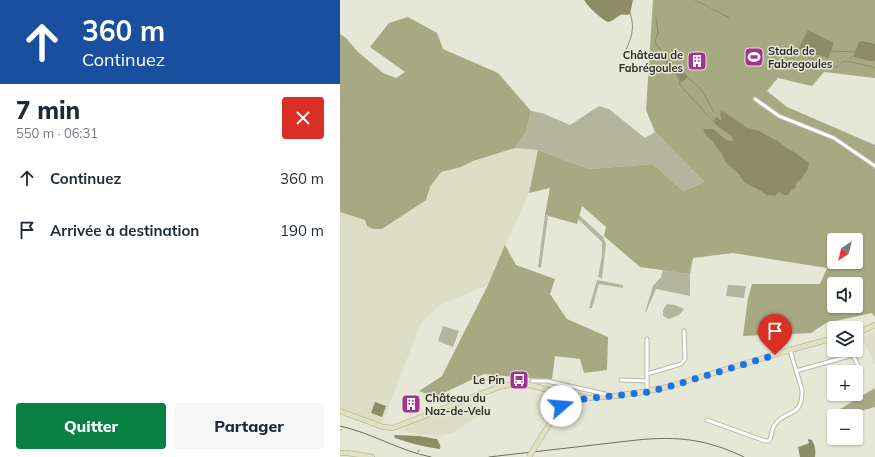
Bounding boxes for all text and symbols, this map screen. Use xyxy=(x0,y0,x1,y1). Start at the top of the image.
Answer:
text: 360 m xyxy=(82,13,165,48)
icon: ahead xyxy=(16,16,68,68)
place label: Stade de Fabregoules xyxy=(768,44,833,71)
sports icon: Stade de Fabregoules xyxy=(743,46,765,68)
text: Continuez xyxy=(82,48,165,71)
place label: Château de Fabrégoules xyxy=(619,48,683,75)
building icon: Château de Fabrégoules xyxy=(686,50,708,72)
text: 7 min xyxy=(16,95,80,125)
button: close xyxy=(282,97,324,139)
text: 550 m · 06:31 xyxy=(16,125,98,141)
icon: ahead xyxy=(16,167,38,189)
text: Continuez xyxy=(50,169,121,188)
text: 360 m xyxy=(280,169,324,188)
icon: arrive xyxy=(16,219,38,241)
text: Arrivée à destination xyxy=(50,221,199,240)
text: 190 m xyxy=(280,221,324,240)
north arrow xyxy=(827,233,863,269)
map controls xyxy=(827,233,863,445)
button: sound xyxy=(827,277,863,313)
pin xyxy=(758,314,792,355)
icon: arrive xyxy=(764,320,786,342)
button: layers xyxy=(827,321,863,357)
button: + xyxy=(827,365,863,401)
bus stop icon: Le Pin xyxy=(508,369,530,391)
place label: Le Pin xyxy=(473,373,505,387)
position arrow xyxy=(540,385,582,427)
place label: Château du Naz-de-Velu xyxy=(425,391,490,418)
building icon: Château du Naz-de-Velu xyxy=(400,393,422,415)
button: Quitter xyxy=(16,403,166,449)
button: Partager xyxy=(174,403,324,449)
button: − xyxy=(827,409,863,445)

